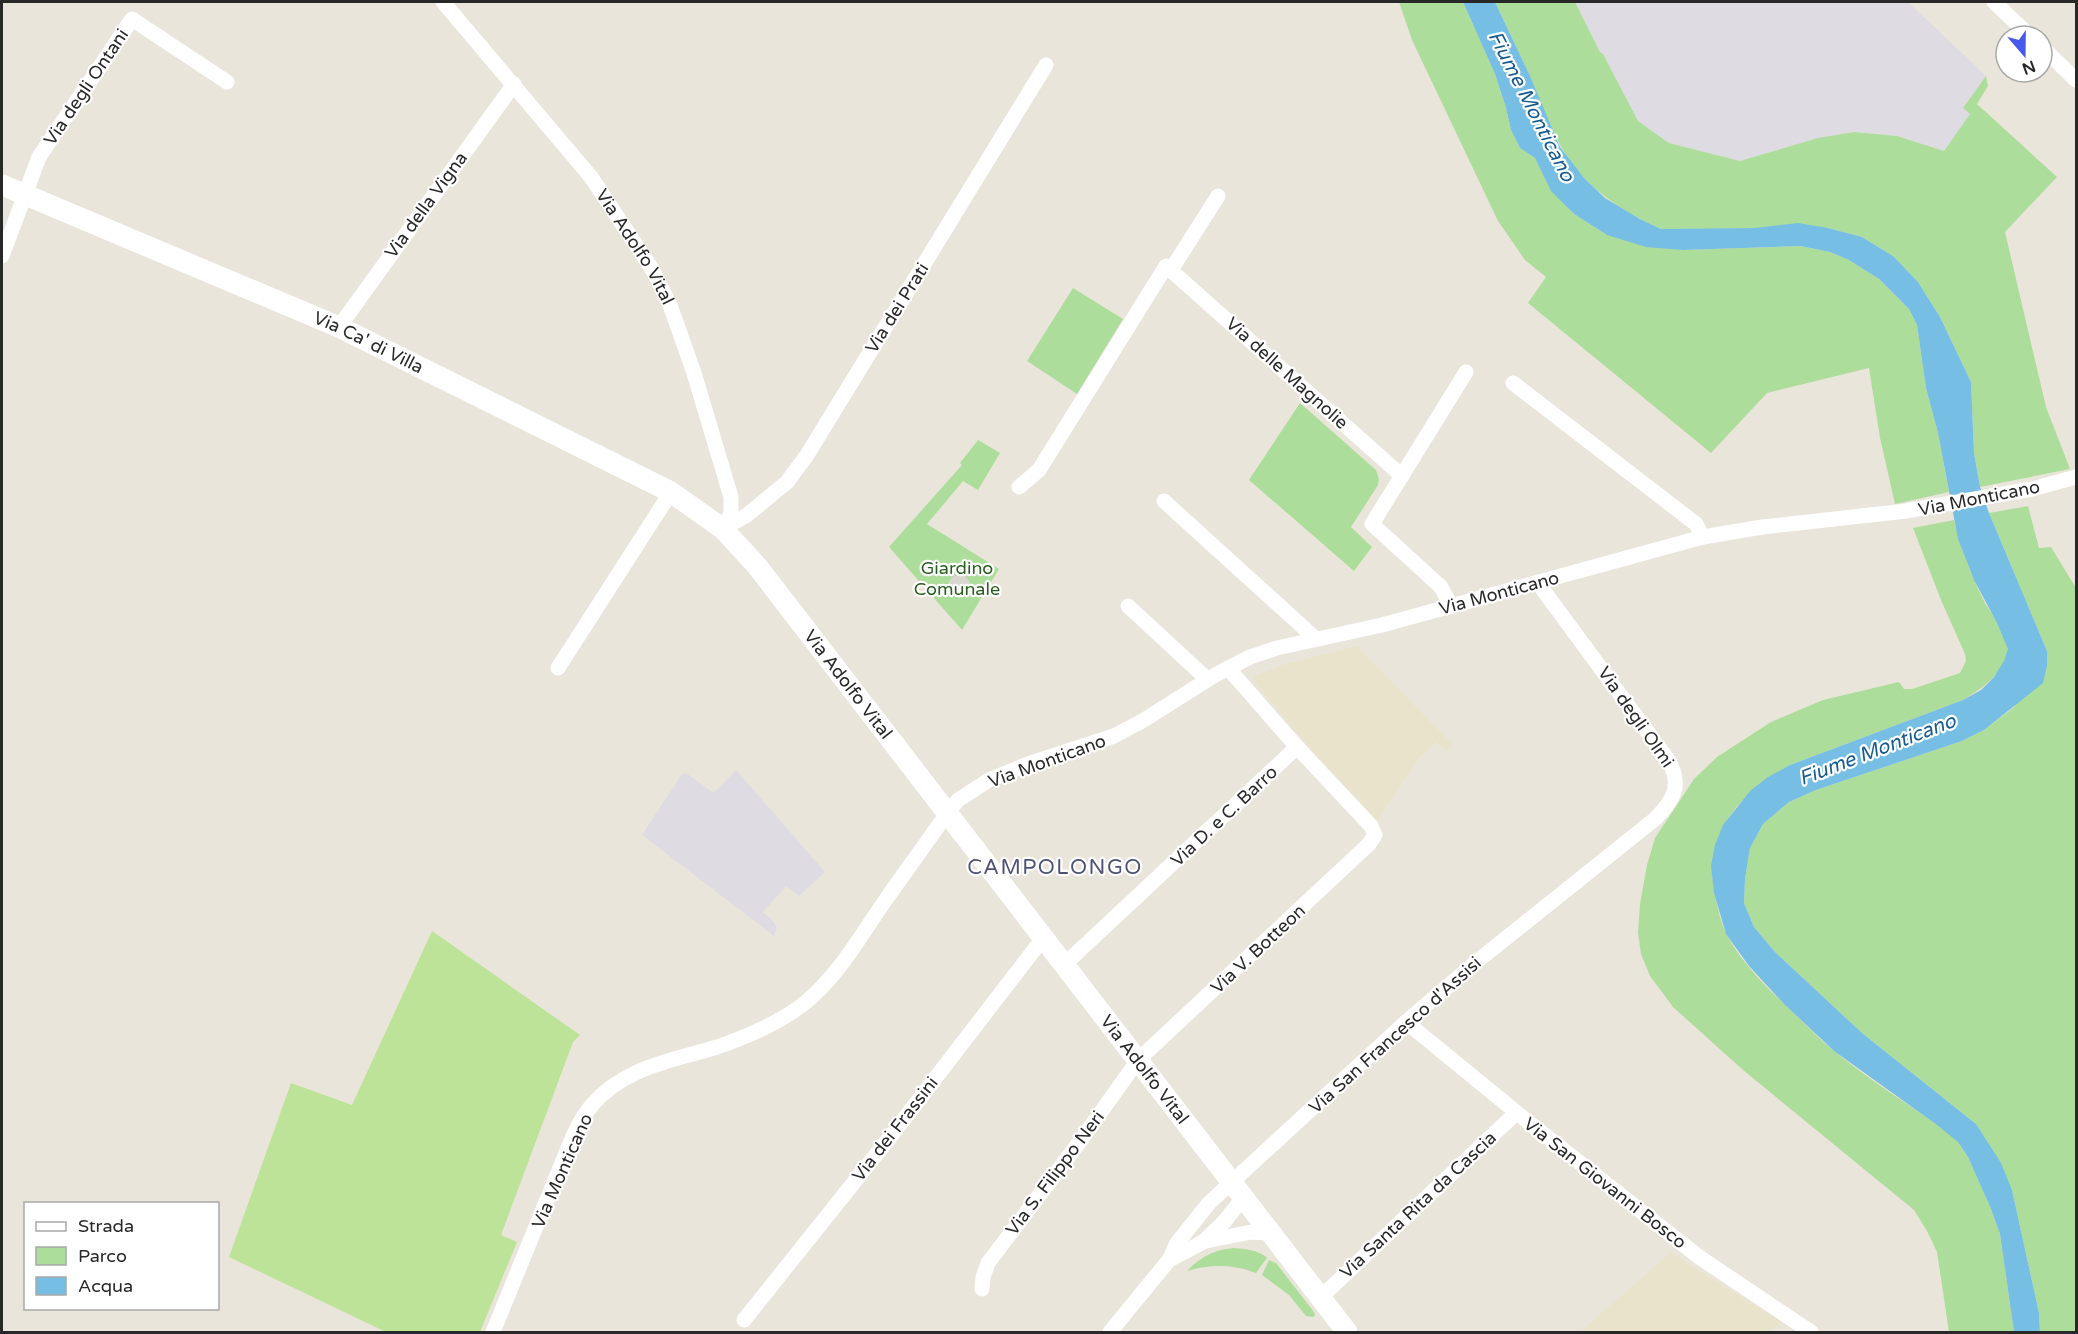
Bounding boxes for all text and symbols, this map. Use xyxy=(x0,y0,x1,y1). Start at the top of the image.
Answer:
north arrow xyxy=(1994,24,2054,84)
street label: Via degli Ontani xyxy=(39,25,133,149)
water label: Fiume Monticano xyxy=(1483,27,1580,187)
text: N xyxy=(2019,56,2038,79)
street label: Via della Vigna xyxy=(380,148,472,262)
street label: Via Adolfo Vital xyxy=(591,185,679,308)
street label: Via dei Prati xyxy=(861,259,933,357)
street label: Via Ca' di Villa xyxy=(310,307,427,378)
street label: Via delle Magnolie xyxy=(1221,312,1353,434)
street label: Via Monticano xyxy=(1916,475,2042,521)
park label: Giardino Comunale xyxy=(914,557,1000,600)
street label: Via Monticano xyxy=(1437,566,1561,620)
street label: Via Adolfo Vital xyxy=(799,625,897,743)
street label: Via degli Olmi xyxy=(1593,662,1679,772)
water label: Fiume Monticano xyxy=(1796,709,1960,791)
street label: Via Monticano xyxy=(985,730,1109,792)
street label: Via D. e C. Barro xyxy=(1166,761,1282,871)
district label: CAMPOLONGO xyxy=(967,855,1143,880)
street label: Via V. Botteon xyxy=(1206,900,1310,998)
street label: Via San Francesco d'Assisi xyxy=(1304,952,1486,1118)
street label: Via Adolfo Vital xyxy=(1096,1010,1194,1128)
street label: Via dei Frassini xyxy=(847,1072,943,1186)
street label: Via S. Filippo Neri xyxy=(1001,1106,1109,1240)
street label: Via Monticano xyxy=(527,1110,597,1232)
street label: Via San Giovanni Bosco xyxy=(1519,1113,1691,1253)
street label: Via Santa Rita da Cascia xyxy=(1335,1127,1501,1283)
legend xyxy=(24,1202,219,1310)
text: Strada xyxy=(78,1215,134,1237)
text: Parco xyxy=(78,1245,127,1267)
text: Acqua xyxy=(78,1275,133,1297)

